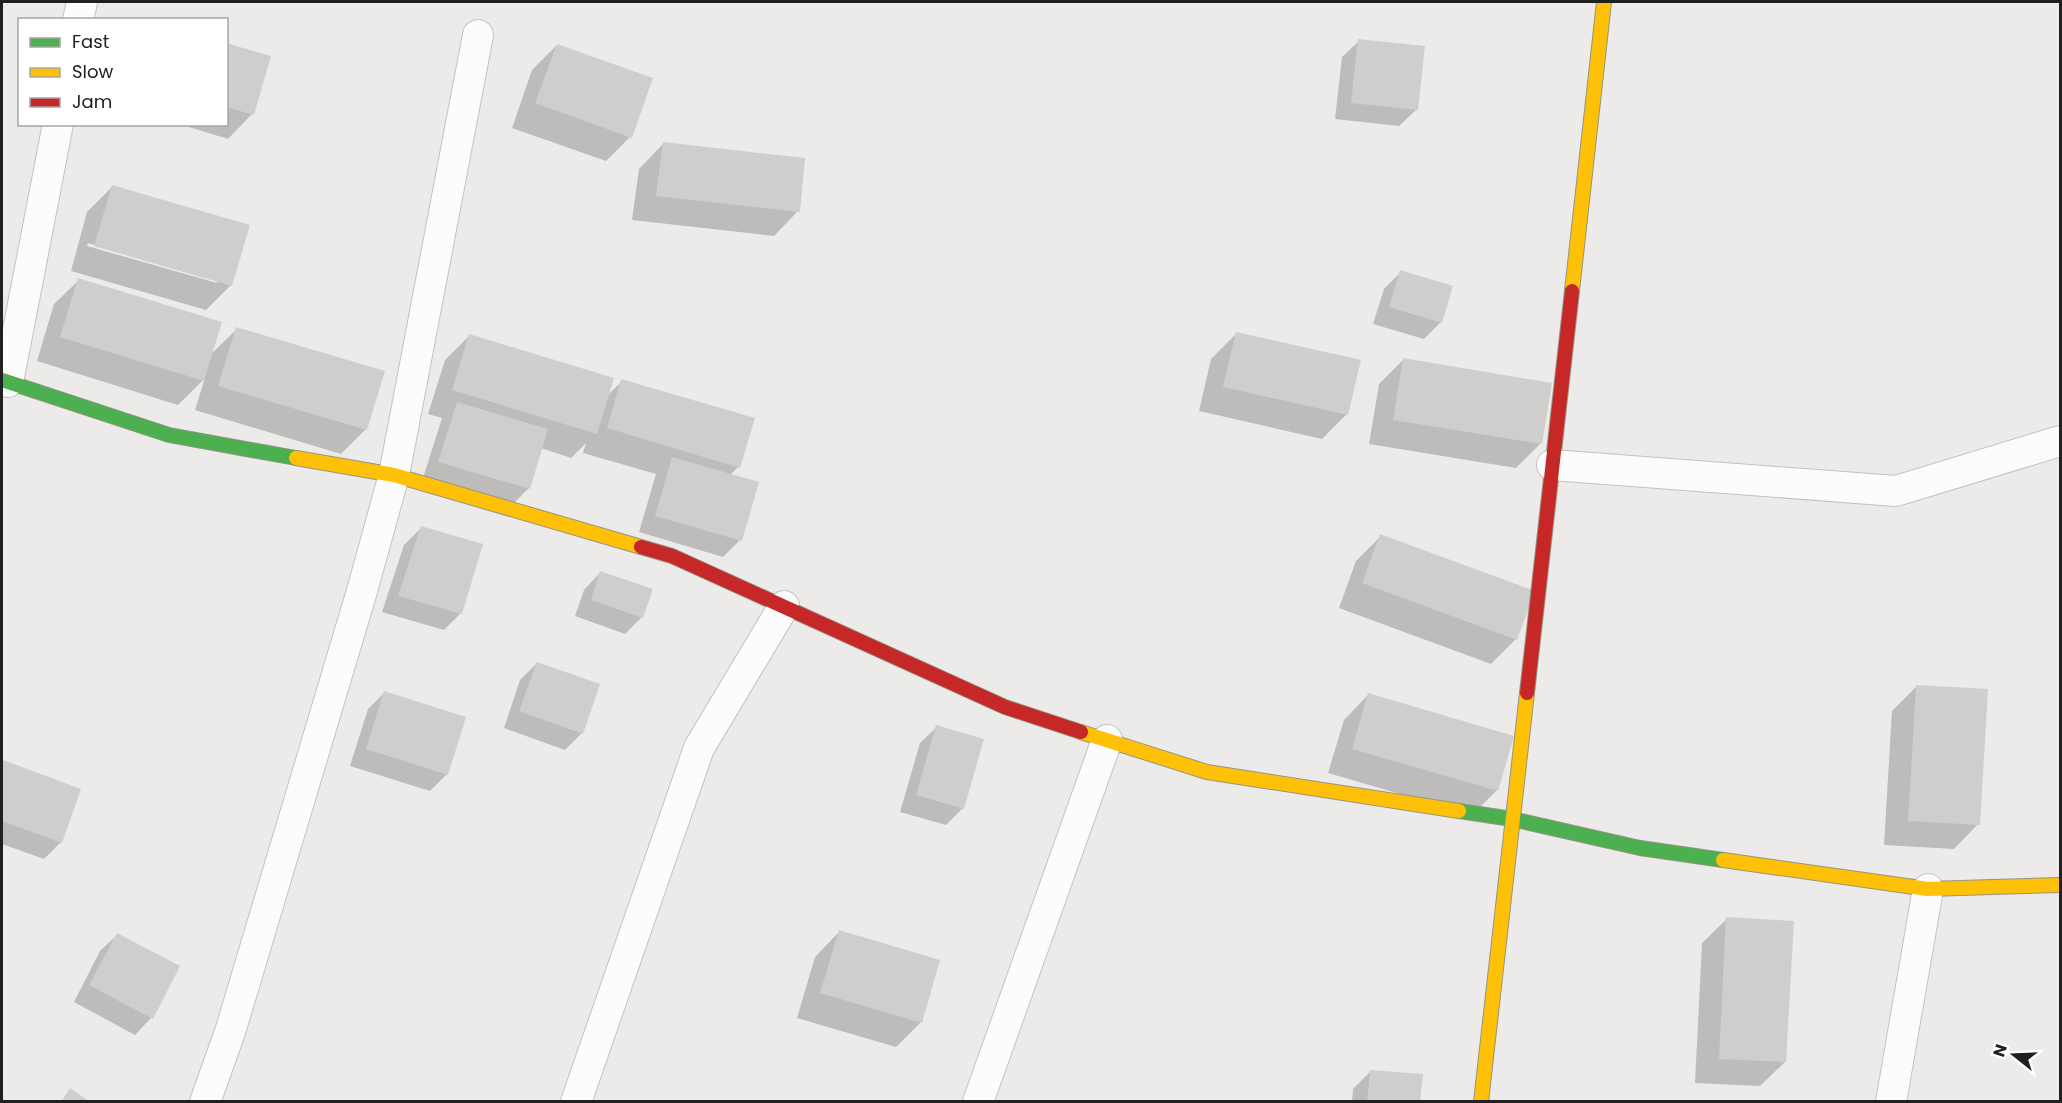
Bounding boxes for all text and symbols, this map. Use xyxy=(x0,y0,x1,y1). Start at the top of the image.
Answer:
legend xyxy=(18,18,228,126)
text: Fast xyxy=(72,29,109,54)
text: Slow xyxy=(72,59,114,84)
text: Jam xyxy=(72,89,112,114)
north arrow xyxy=(1984,1025,2044,1085)
text: N xyxy=(1987,1041,2013,1060)

